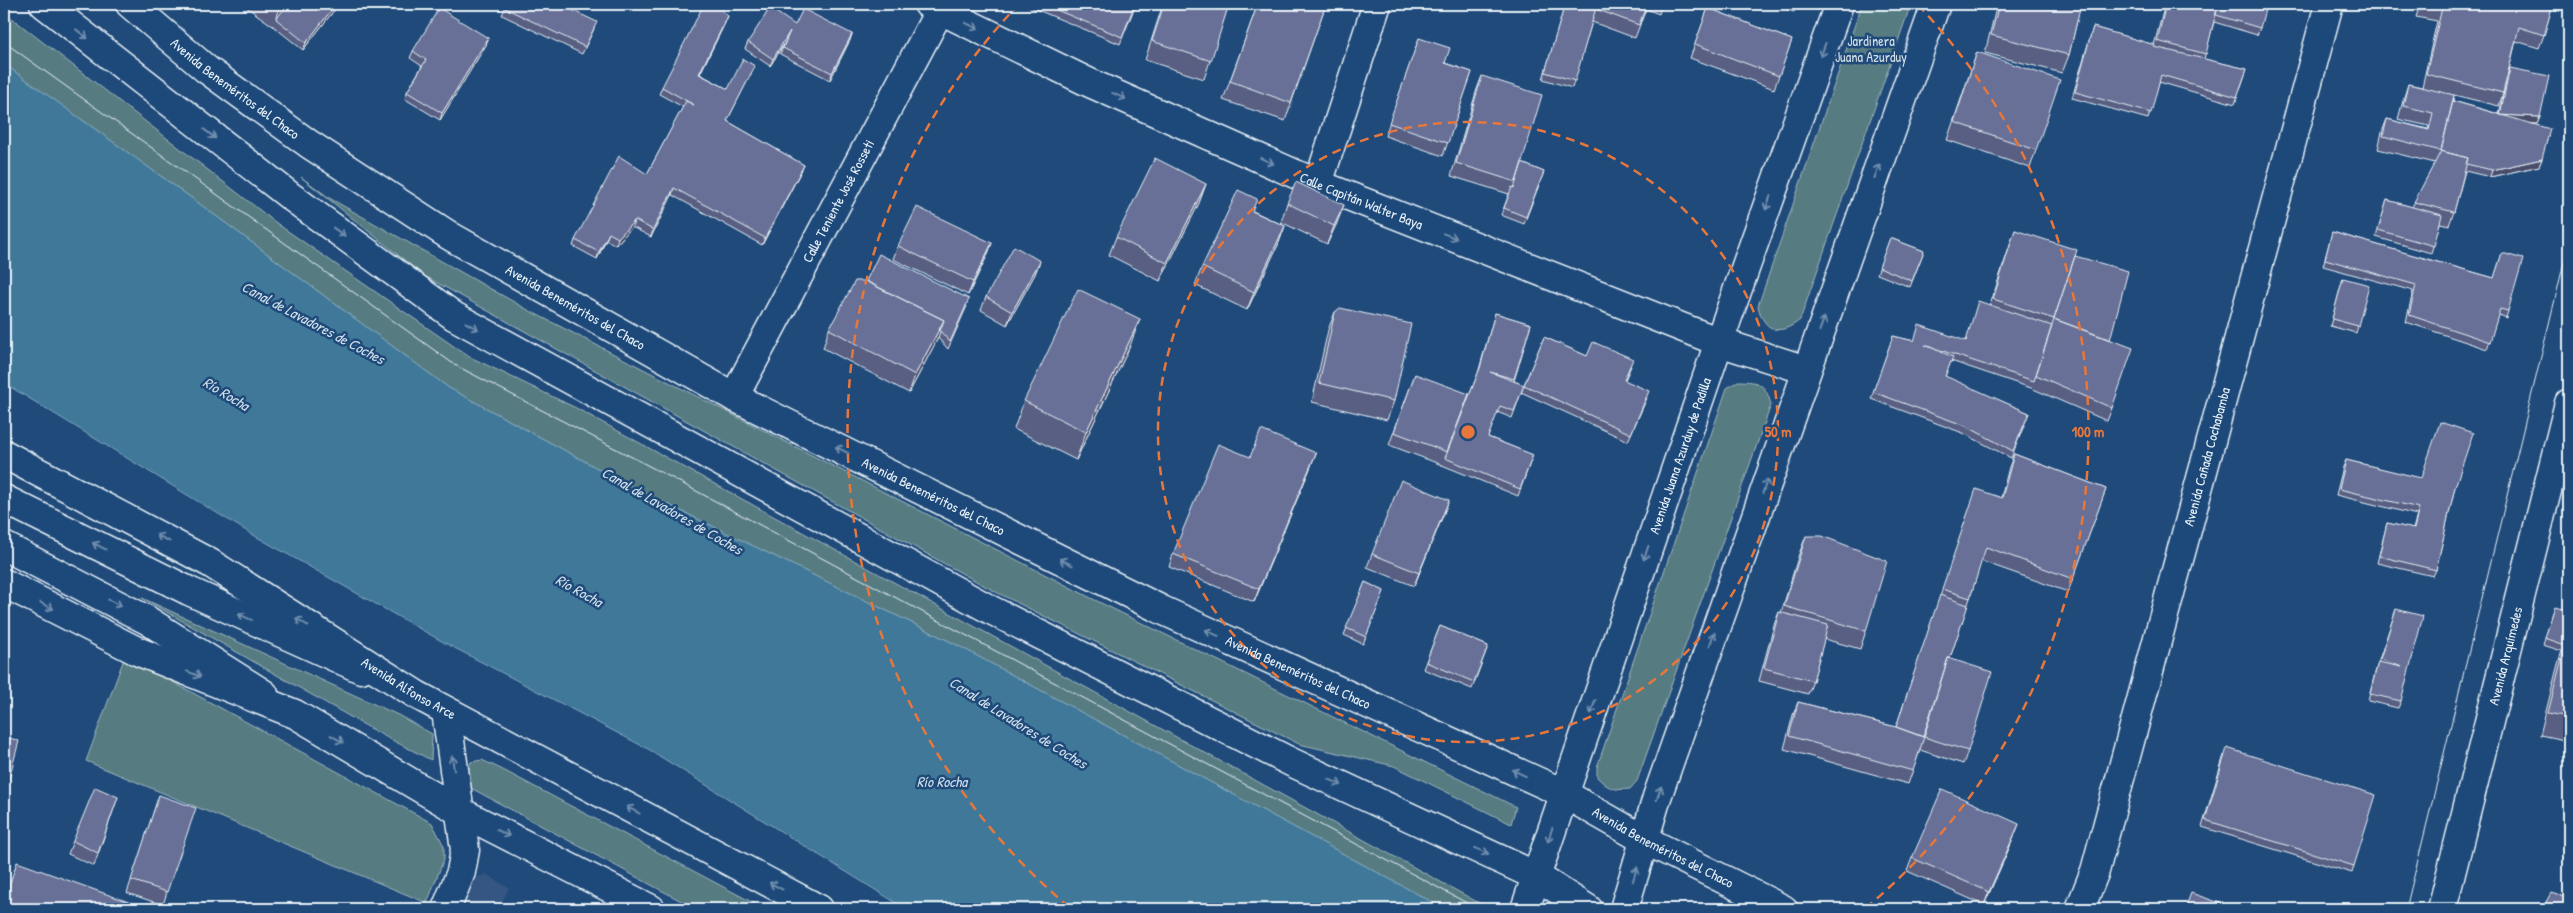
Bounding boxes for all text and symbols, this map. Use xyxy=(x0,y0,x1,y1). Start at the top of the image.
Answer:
one-way arrow xyxy=(964,22,979,31)
one-way arrow xyxy=(75,28,88,39)
park label: Jardinera Juana Azurduy xyxy=(1835,31,1907,67)
street label: Avenida Beneméritos del Chaco xyxy=(167,33,304,143)
one-way arrow xyxy=(1818,41,1827,57)
one-way arrow xyxy=(1111,91,1126,101)
one-way arrow xyxy=(203,128,216,139)
street label: Calle Teniente José Rosseti xyxy=(797,136,878,266)
one-way arrow xyxy=(1259,157,1274,167)
one-way arrow xyxy=(1873,164,1882,180)
street label: Calle Capitán Walter Baya xyxy=(1297,167,1426,234)
one-way arrow xyxy=(1763,195,1772,210)
one-way arrow xyxy=(332,227,346,237)
one-way arrow xyxy=(1442,232,1457,241)
street label: Avenida Beneméritos del Chaco xyxy=(503,260,649,354)
water label: Canal de Lavadores de Coches xyxy=(238,276,389,370)
one-way arrow xyxy=(1818,317,1827,333)
one-way arrow xyxy=(464,322,479,331)
water label: Río Rocha xyxy=(199,372,255,417)
street label: Avenida Juana Azurduy de Padilla xyxy=(1644,375,1715,536)
street label: Avenida Cañada Cochabamba xyxy=(2179,384,2234,528)
text: 50 m xyxy=(1765,421,1791,442)
text: 100 m xyxy=(2072,421,2104,442)
centre of rings xyxy=(1459,423,1477,441)
one-way arrow xyxy=(835,445,850,454)
street label: Avenida Beneméritos del Chaco xyxy=(859,452,1009,539)
water label: Canal de Lavadores de Coches xyxy=(598,462,747,560)
one-way arrow xyxy=(1761,479,1770,494)
one-way arrow xyxy=(156,533,171,542)
one-way arrow xyxy=(92,541,107,550)
one-way arrow xyxy=(1641,545,1650,561)
one-way arrow xyxy=(1059,557,1074,566)
water label: Río Rocha xyxy=(552,569,608,613)
one-way arrow xyxy=(107,598,122,608)
one-way arrow xyxy=(39,602,54,611)
street label: Avenida Arquímedes xyxy=(2484,605,2527,707)
one-way arrow xyxy=(238,611,253,621)
one-way arrow xyxy=(295,616,309,627)
one-way arrow xyxy=(1205,627,1220,637)
street label: Avenida Beneméritos del Chaco xyxy=(1223,630,1374,713)
one-way arrow xyxy=(1708,632,1717,647)
street label: Avenida Alfonso Arce xyxy=(358,652,460,723)
one-way arrow xyxy=(186,670,202,679)
water label: Canal de Lavadores de Coches xyxy=(945,672,1092,774)
one-way arrow xyxy=(1588,698,1597,714)
one-way arrow xyxy=(330,734,344,744)
one-way arrow xyxy=(448,755,458,771)
one-way arrow xyxy=(1512,768,1527,777)
water label: Río Rocha xyxy=(917,771,969,792)
one-way arrow xyxy=(1327,778,1342,788)
one-way arrow xyxy=(1654,785,1664,801)
street label: Avenida Beneméritos del Chaco xyxy=(1589,802,1737,892)
one-way arrow xyxy=(625,805,640,815)
one-way arrow xyxy=(1544,827,1554,843)
one-way arrow xyxy=(495,828,510,838)
one-way arrow xyxy=(1474,847,1489,857)
one-way arrow xyxy=(1630,867,1640,883)
one-way arrow xyxy=(769,881,784,890)

